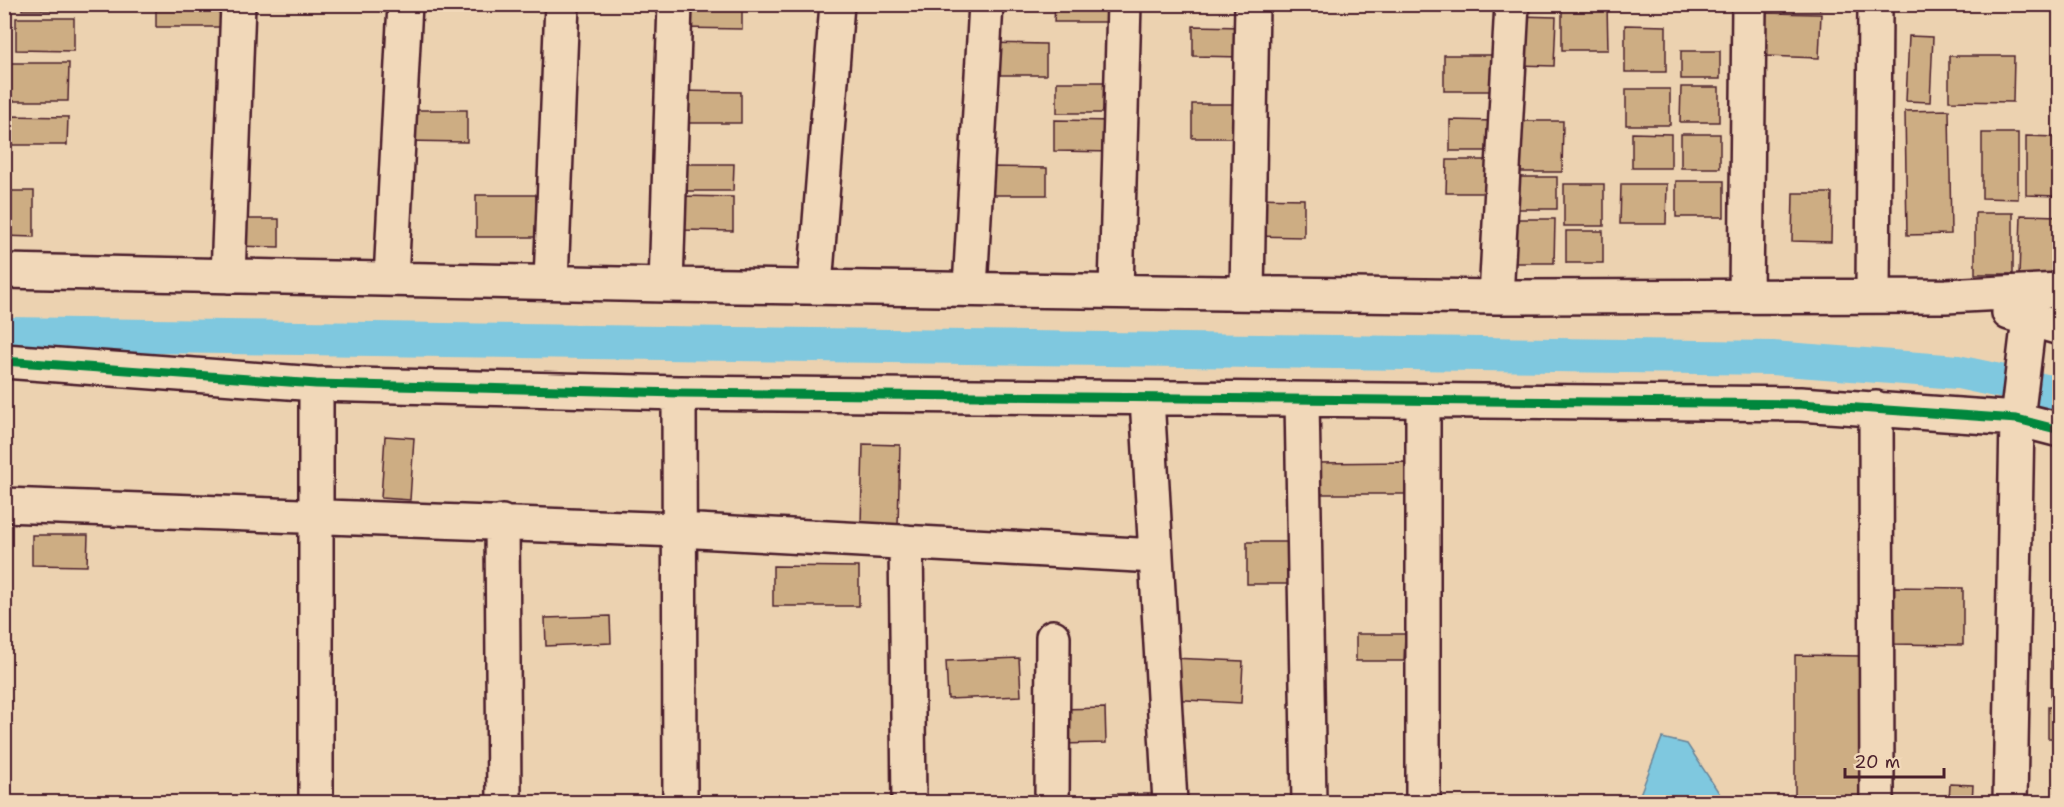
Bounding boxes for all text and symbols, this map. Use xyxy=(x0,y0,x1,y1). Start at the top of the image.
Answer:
scale bar xyxy=(1845,741,1944,779)
text: 20 m xyxy=(1854,750,1900,774)

